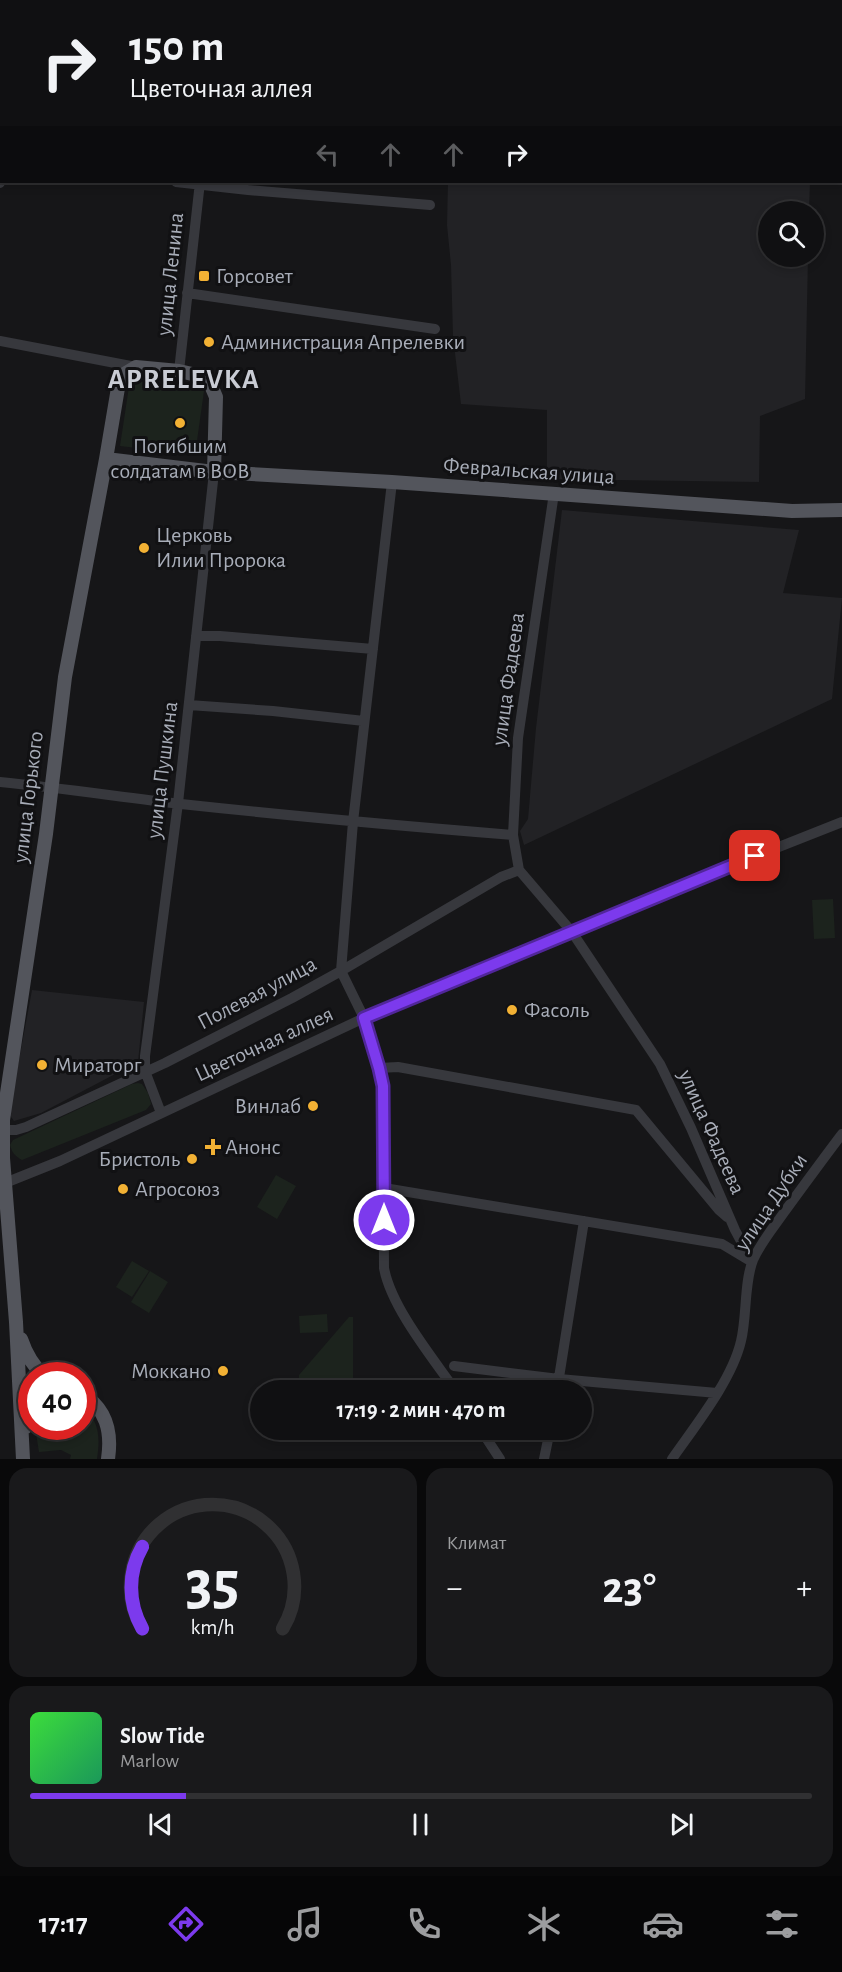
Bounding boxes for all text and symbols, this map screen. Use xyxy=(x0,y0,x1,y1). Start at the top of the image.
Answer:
icon: right xyxy=(30,24,108,102)
text: 150 m xyxy=(129,26,224,68)
text: Цветочная аллея xyxy=(129,75,313,102)
icon: left xyxy=(311,138,344,171)
icon: ahead xyxy=(374,138,407,171)
icon: ahead xyxy=(437,138,470,171)
icon: right xyxy=(500,138,533,171)
map controls xyxy=(758,201,824,267)
button: search xyxy=(758,201,824,267)
street label: улица Ленина xyxy=(152,211,187,338)
place label: Горсовет xyxy=(216,265,294,287)
marker: Горсовет xyxy=(197,269,211,283)
place label: Администрация Апрелевки xyxy=(221,331,465,353)
marker: Администрация Апрелевки xyxy=(202,335,216,349)
district label: APRELEVKA xyxy=(108,366,260,394)
marker: Погибшим солдатам в ВОВ xyxy=(173,416,187,430)
place label: Погибшим солдатам в ВОВ xyxy=(111,435,249,482)
street label: Февральская улица xyxy=(443,454,615,488)
place label: Церковь Илии Пророка xyxy=(156,524,286,571)
marker: Церковь Илии Пророка xyxy=(137,541,151,555)
street label: улица Фадеева xyxy=(488,611,528,748)
street label: улица Пушкина xyxy=(143,700,181,841)
street label: улица Горького xyxy=(9,730,47,865)
pin xyxy=(729,830,780,881)
icon: arrive xyxy=(738,839,771,872)
street label: Полевая улица xyxy=(194,952,320,1034)
place label: Фасоль xyxy=(524,999,590,1021)
street label: Цветочная аллея xyxy=(191,1002,337,1086)
marker: Фасоль xyxy=(505,1003,519,1017)
place label: Мираторг xyxy=(54,1054,142,1076)
marker: Мираторг xyxy=(35,1058,49,1072)
street label: улица Фадеева xyxy=(674,1065,749,1198)
place label: Винлаб xyxy=(235,1095,301,1117)
marker: Винлаб xyxy=(306,1099,320,1113)
place label: Анонс xyxy=(225,1136,281,1158)
marker: Анонс xyxy=(206,1140,220,1154)
place label: Бристоль xyxy=(98,1148,181,1170)
street label: улица Дубки xyxy=(730,1150,811,1255)
marker: Бристоль xyxy=(185,1152,199,1166)
place label: Агросоюз xyxy=(135,1178,220,1200)
marker: Агросоюз xyxy=(116,1182,130,1196)
position arrow xyxy=(352,1188,416,1252)
place label: Моккано xyxy=(131,1360,211,1382)
speed limit sign: 40 xyxy=(18,1362,96,1440)
marker: Моккано xyxy=(216,1364,230,1378)
text: 17:19 · 2 мин · 470 m xyxy=(337,1399,505,1421)
text: Климат xyxy=(447,1533,506,1553)
text: 35 xyxy=(186,1553,240,1615)
text: 23° xyxy=(602,1566,656,1611)
text: − xyxy=(447,1572,462,1605)
text: + xyxy=(796,1572,812,1605)
text: km/h xyxy=(191,1618,235,1639)
text: Slow Tide xyxy=(120,1725,205,1747)
text: Marlow xyxy=(120,1751,179,1771)
icon: previous xyxy=(144,1808,177,1841)
icon: pause xyxy=(404,1808,437,1841)
icon: next xyxy=(665,1808,698,1841)
icon: directions xyxy=(165,1903,207,1945)
icon: music xyxy=(284,1903,326,1945)
icon: phone xyxy=(403,1903,445,1945)
icon: climate xyxy=(523,1903,565,1945)
icon: car xyxy=(642,1903,684,1945)
icon: filters xyxy=(761,1903,803,1945)
text: 17:17 xyxy=(39,1910,88,1937)

